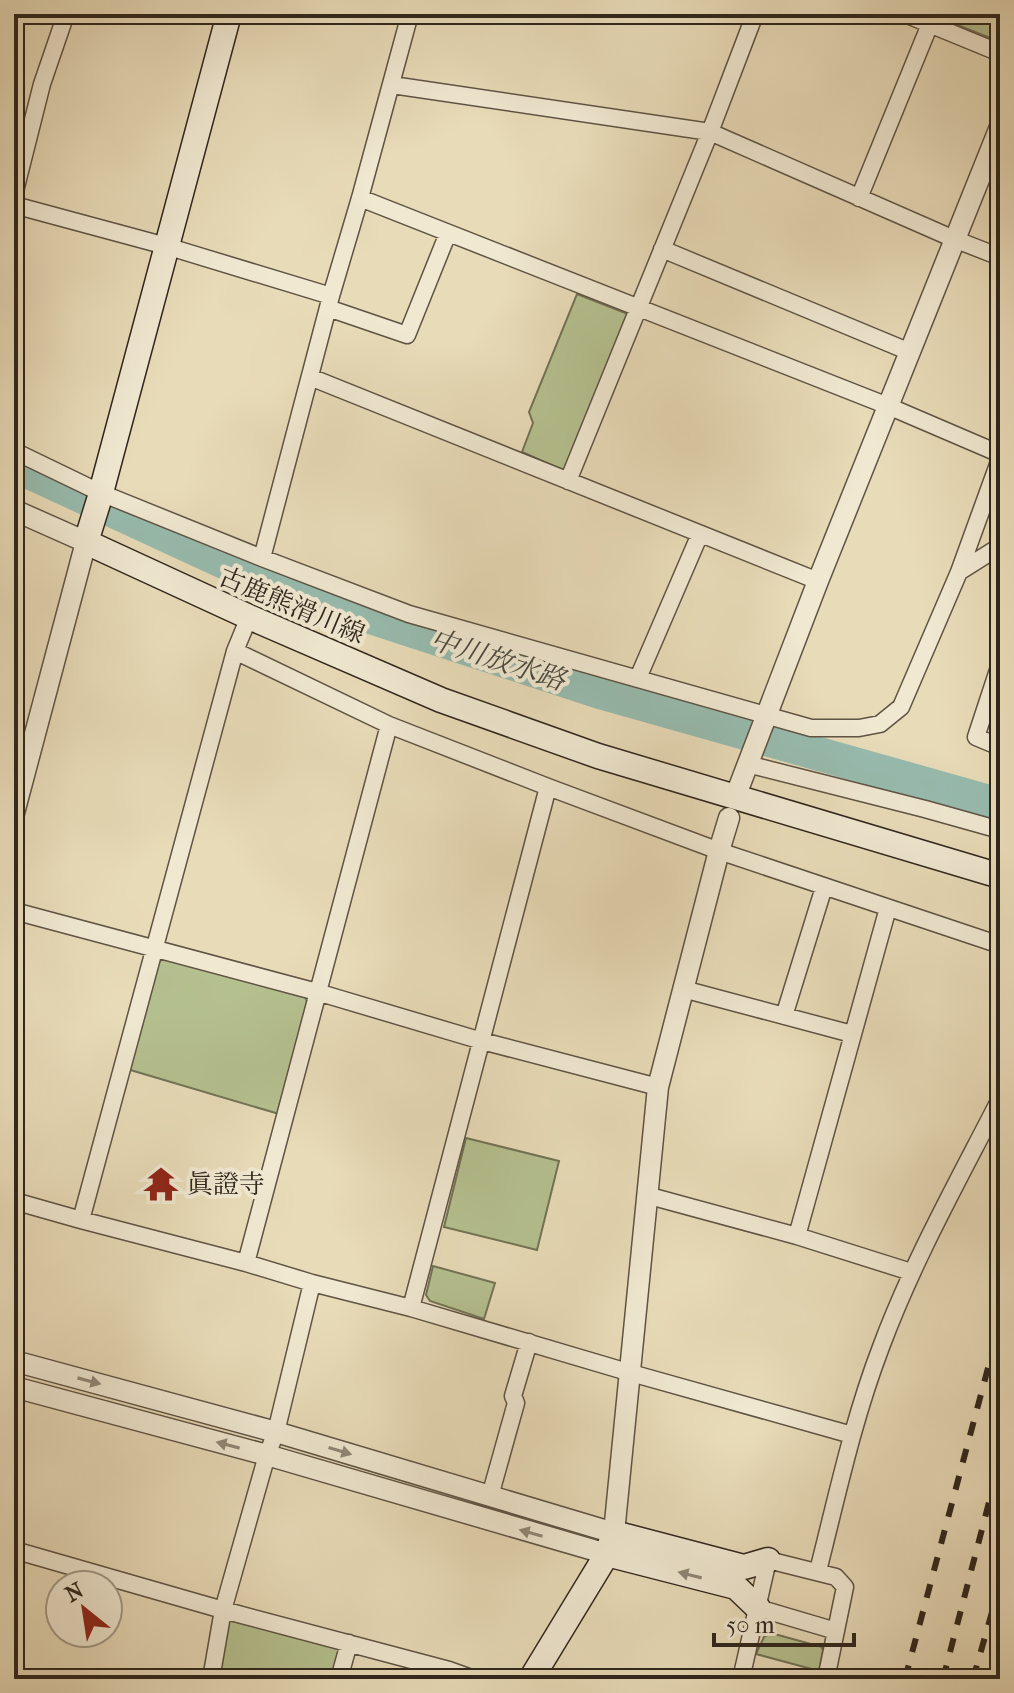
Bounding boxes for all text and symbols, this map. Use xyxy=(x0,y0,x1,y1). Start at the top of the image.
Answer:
street label: 古鹿熊滑川線 xyxy=(214,561,370,650)
water label: 中川放水路 xyxy=(426,622,571,697)
temple icon: 眞證寺 xyxy=(142,1165,180,1203)
place label: 眞證寺 xyxy=(187,1169,265,1200)
one-way arrow xyxy=(77,1376,102,1388)
one-way arrow xyxy=(215,1438,240,1450)
one-way arrow xyxy=(328,1445,352,1458)
one-way arrow xyxy=(519,1526,544,1538)
one-way arrow xyxy=(678,1568,703,1580)
north arrow xyxy=(44,1569,124,1649)
text: N xyxy=(61,1577,88,1608)
scale bar xyxy=(714,1597,854,1647)
text: 50 m xyxy=(726,1611,775,1639)

